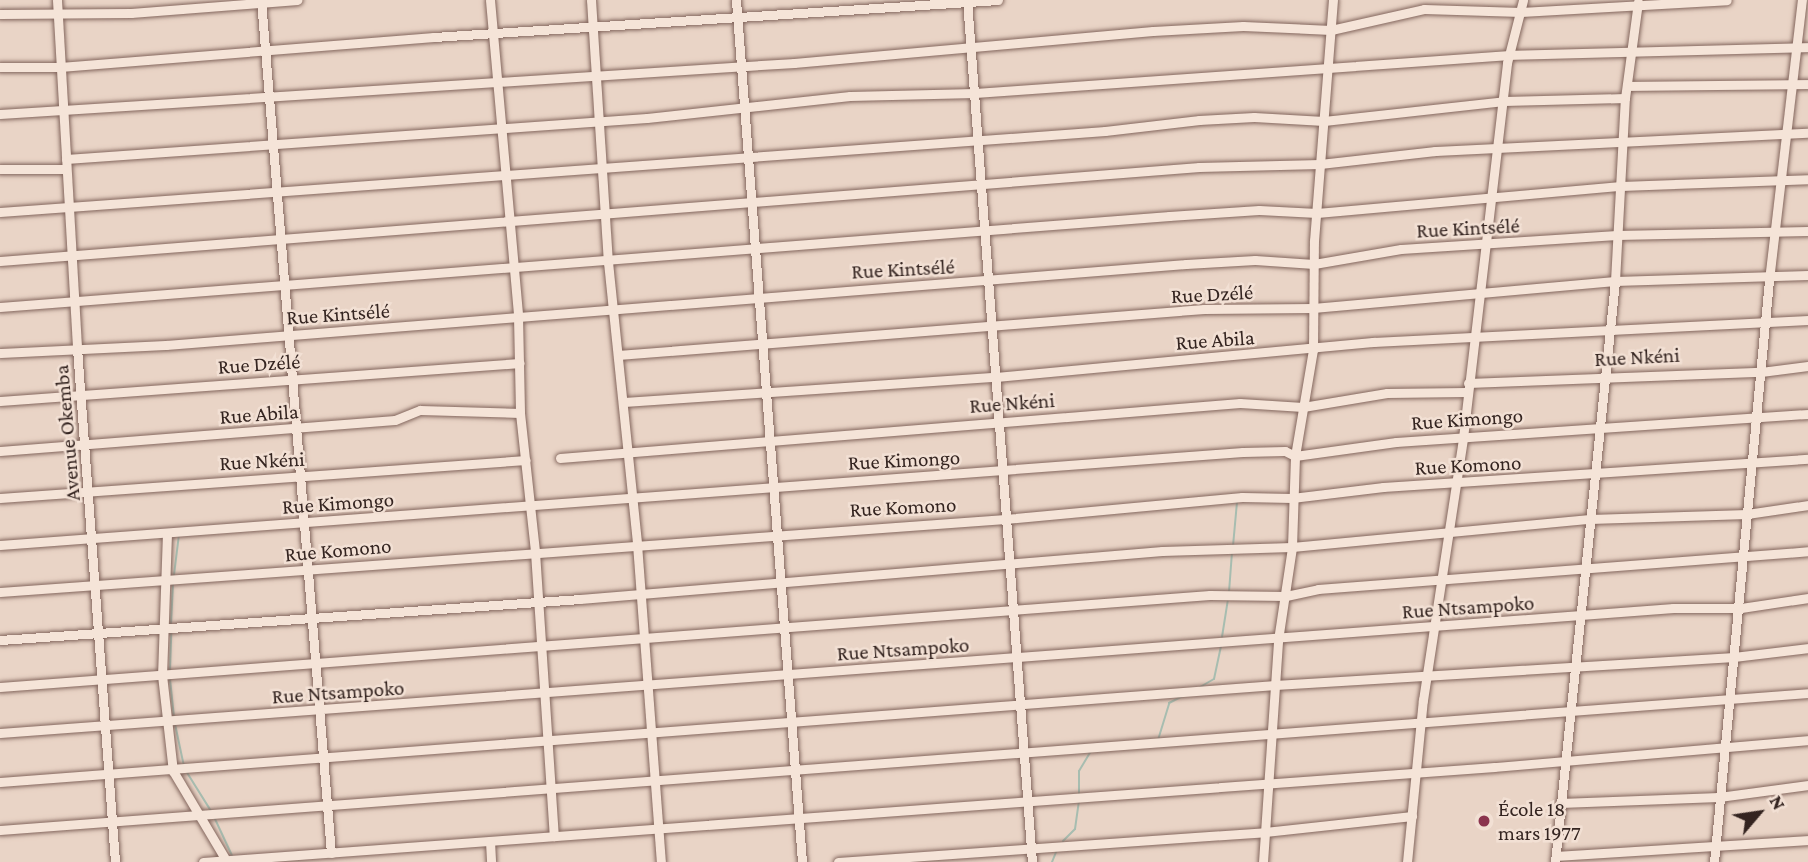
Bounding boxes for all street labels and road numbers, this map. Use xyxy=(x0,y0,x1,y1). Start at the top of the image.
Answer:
street label: Rue Kintsélé xyxy=(1416,213,1520,243)
street label: Rue Kintsélé xyxy=(851,254,955,284)
street label: Rue Dzélé xyxy=(1170,279,1254,309)
street label: Rue Kintsélé xyxy=(286,298,390,330)
street label: Rue Abila xyxy=(1175,325,1255,355)
street label: Rue Nkéni xyxy=(1594,342,1680,372)
street label: Rue Dzélé xyxy=(217,349,301,379)
street label: Avenue Okemba xyxy=(49,364,85,502)
street label: Rue Nkéni xyxy=(969,387,1055,419)
street label: Rue Abila xyxy=(219,399,299,429)
street label: Rue Kimongo xyxy=(1410,403,1524,435)
street label: Rue Kimongo xyxy=(847,444,961,476)
street label: Rue Nkéni xyxy=(219,446,305,476)
street label: Rue Komono xyxy=(1414,450,1522,480)
street label: Rue Kimongo xyxy=(281,487,395,519)
street label: Rue Komono xyxy=(849,492,957,522)
street label: Rue Komono xyxy=(284,533,392,567)
street label: Rue Ntsampoko xyxy=(1401,590,1535,624)
street label: Rue Ntsampoko xyxy=(836,632,970,666)
street label: Rue Ntsampoko xyxy=(271,675,405,709)

